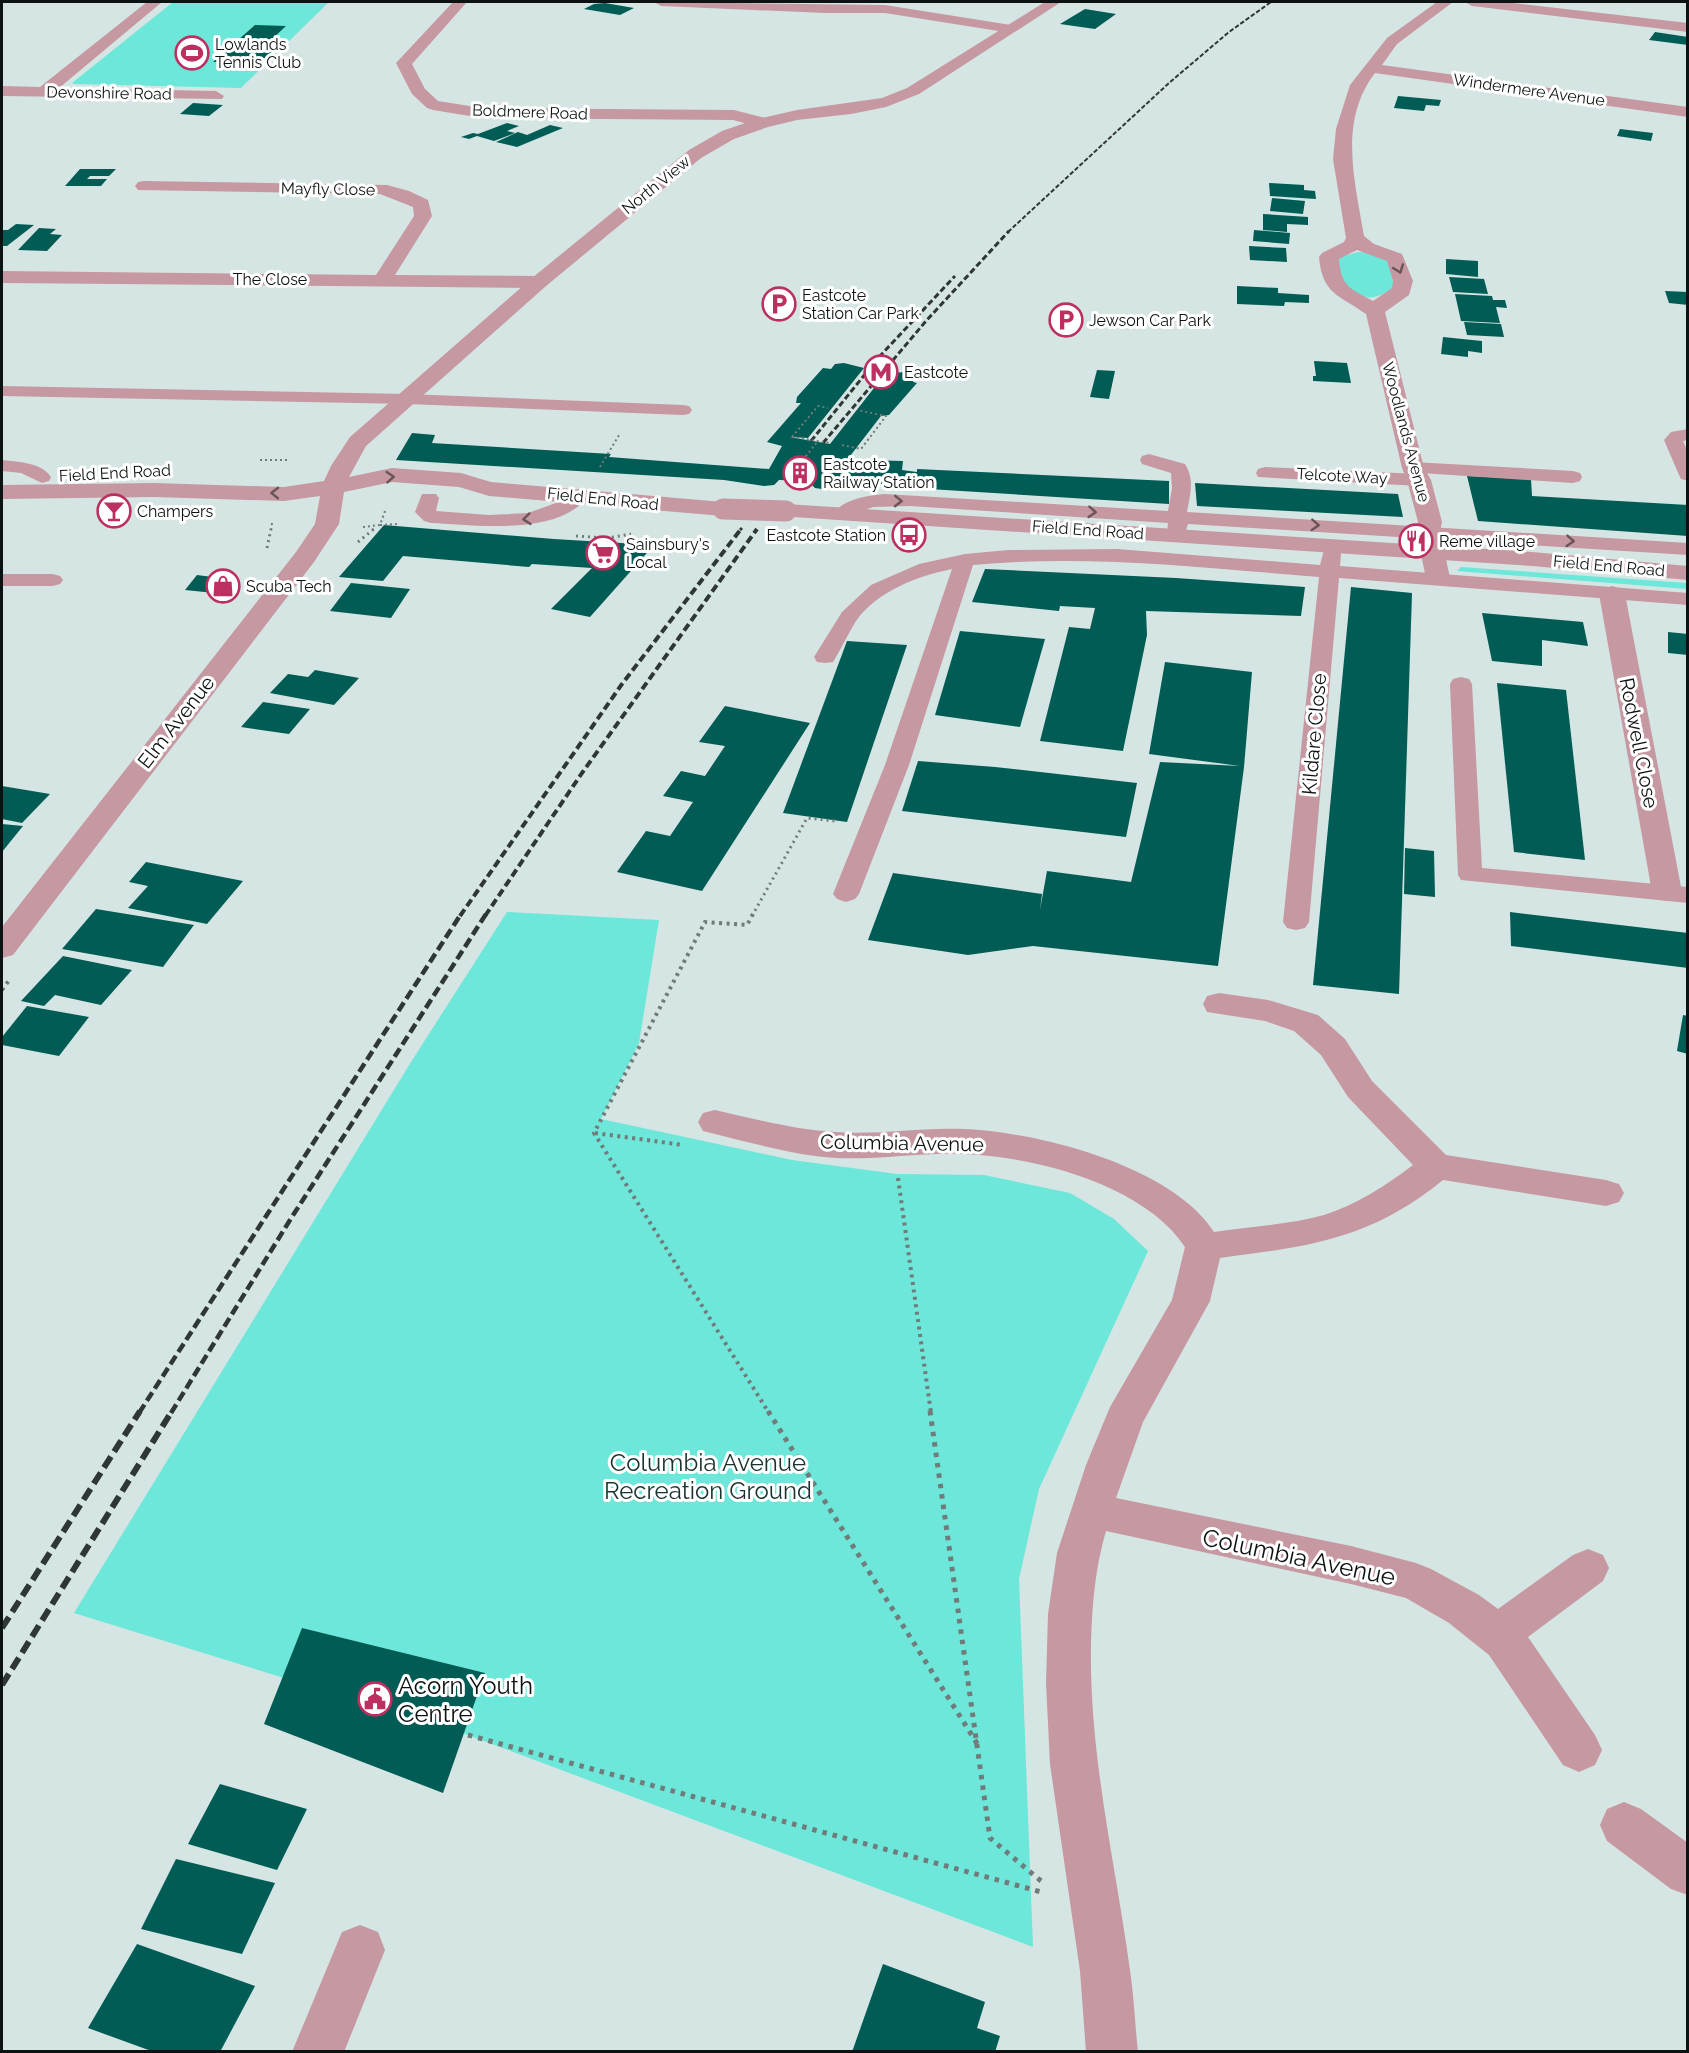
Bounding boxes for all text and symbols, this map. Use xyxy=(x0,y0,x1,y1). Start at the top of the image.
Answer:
sports icon: Lowlands Tennis Club xyxy=(174,35,210,71)
place label: Lowlands Tennis Club xyxy=(215,35,301,72)
street label: Windermere Avenue xyxy=(1452,70,1606,110)
street label: Devonshire Road xyxy=(46,82,172,104)
street label: Boldmere Road xyxy=(472,100,588,124)
street label: North View xyxy=(618,152,694,218)
street label: Mayfly Close xyxy=(281,179,375,199)
one-way arrow xyxy=(1391,263,1404,274)
street label: The Close xyxy=(233,270,307,289)
parking icon: Eastcote Station Car Park xyxy=(761,286,797,322)
place label: Eastcote Station Car Park xyxy=(802,286,920,323)
parking icon: Jewson Car Park xyxy=(1048,302,1084,338)
place label: Jewson Car Park xyxy=(1089,311,1211,330)
metro station icon: Eastcote xyxy=(863,354,899,390)
street label: Woodlands Avenue xyxy=(1378,360,1434,504)
place label: Eastcote xyxy=(904,363,968,382)
building icon: Eastcote Railway Station xyxy=(782,455,818,491)
place label: Eastcote Railway Station xyxy=(823,455,935,492)
street label: Field End Road xyxy=(59,461,172,485)
street label: Telcote Way xyxy=(1296,464,1388,488)
one-way arrow xyxy=(386,470,395,483)
street label: Field End Road xyxy=(546,484,660,514)
one-way arrow xyxy=(270,487,279,499)
bar icon: Champers xyxy=(96,493,132,529)
one-way arrow xyxy=(893,495,902,507)
place label: Champers xyxy=(137,502,214,521)
one-way arrow xyxy=(1088,505,1097,518)
one-way arrow xyxy=(523,512,532,525)
bus stop icon: Eastcote Station xyxy=(891,517,927,553)
street label: Field End Road xyxy=(1031,517,1145,543)
one-way arrow xyxy=(1311,518,1320,531)
restaurant icon: Reme village xyxy=(1398,523,1434,559)
place label: Eastcote Station xyxy=(767,526,886,545)
place label: Reme village xyxy=(1439,532,1535,551)
one-way arrow xyxy=(1566,534,1575,547)
supermarket icon: Sainsbury's Local xyxy=(585,535,621,571)
place label: Sainsbury's Local xyxy=(626,535,710,572)
street label: Field End Road xyxy=(1552,552,1666,580)
shop icon: Scuba Tech xyxy=(205,568,241,604)
place label: Scuba Tech xyxy=(246,577,332,596)
street label: Elm Avenue xyxy=(132,671,220,773)
street label: Kildare Close xyxy=(1297,672,1331,796)
street label: Rodwell Close xyxy=(1615,676,1663,811)
street label: Columbia Avenue xyxy=(820,1130,984,1156)
park label: Columbia Avenue Recreation Ground xyxy=(604,1448,812,1505)
street label: Columbia Avenue xyxy=(1200,1522,1398,1592)
place label: Acorn Youth Centre xyxy=(398,1671,533,1728)
public building icon: Acorn Youth Centre xyxy=(357,1681,393,1717)

